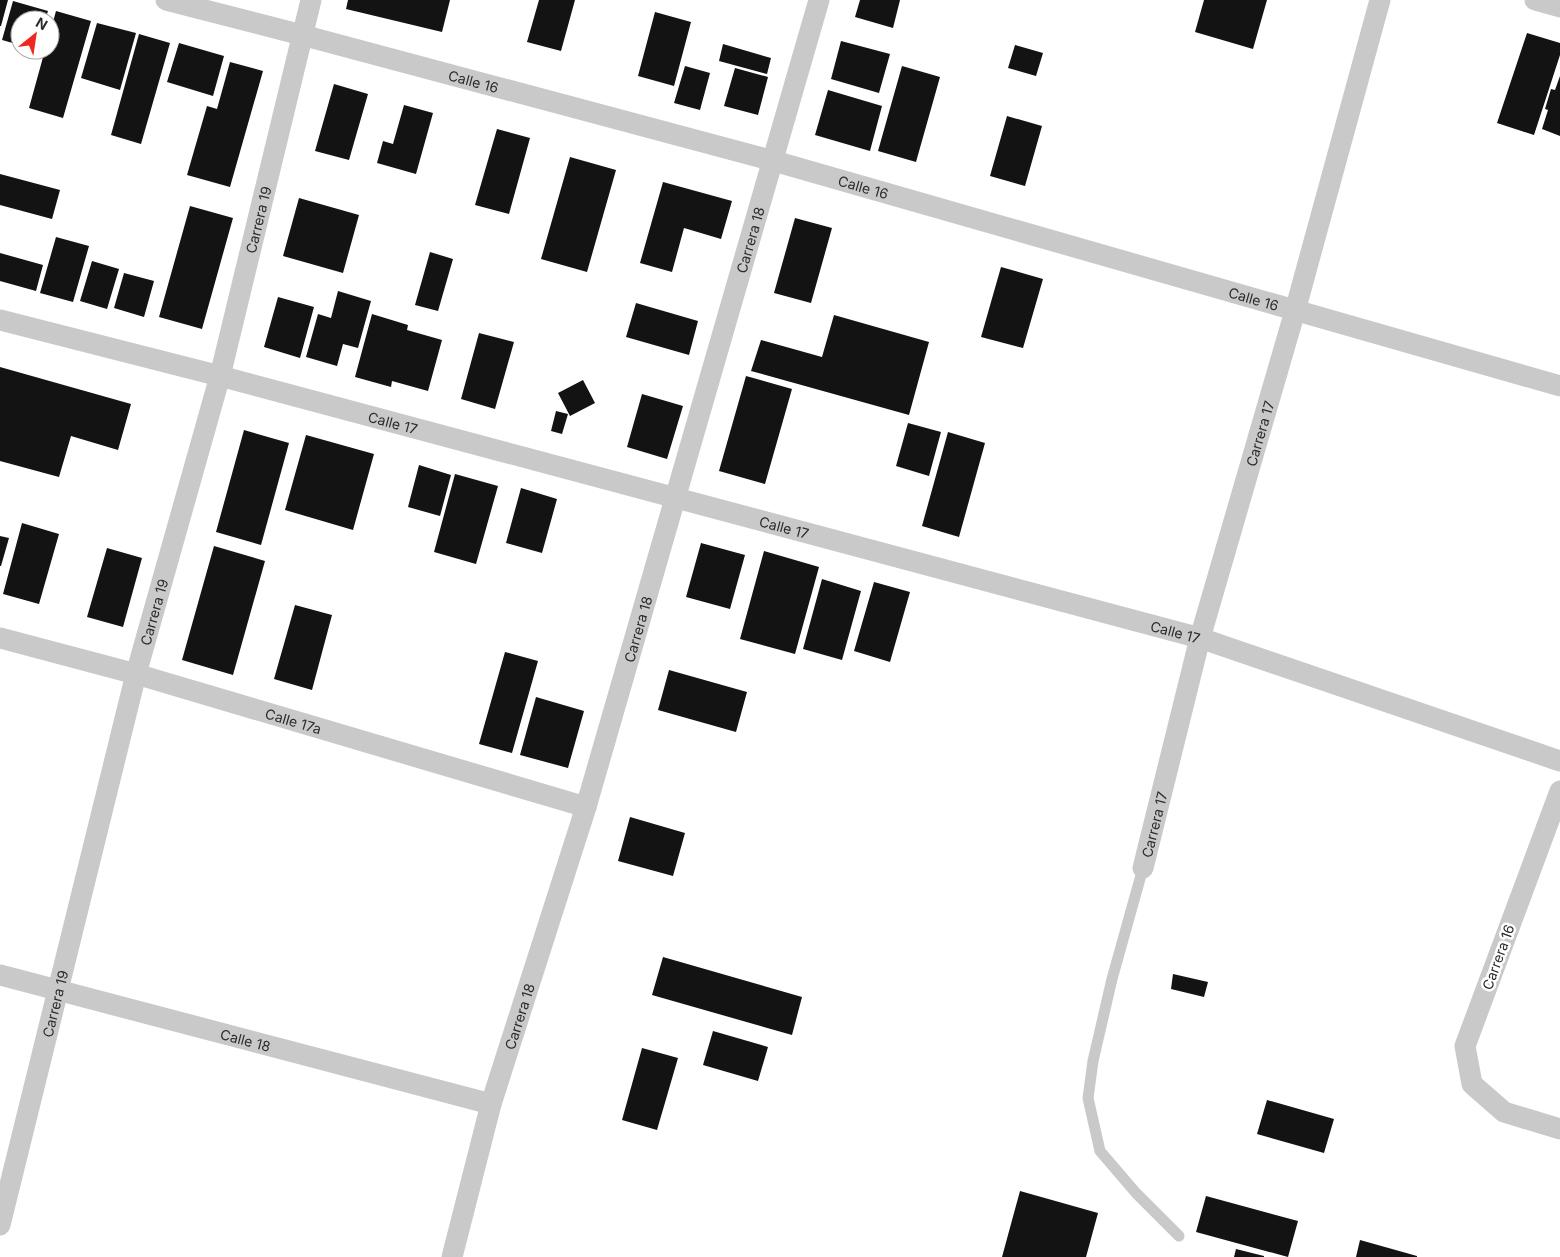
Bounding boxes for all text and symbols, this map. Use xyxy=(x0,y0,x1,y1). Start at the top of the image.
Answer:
north arrow xyxy=(10,10,60,60)
text: N xyxy=(33,13,51,33)
street label: Calle 16 xyxy=(447,66,501,96)
street label: Calle 16 xyxy=(836,171,890,202)
street label: Carrera 19 xyxy=(242,184,274,255)
street label: Carrera 18 xyxy=(732,205,767,275)
street label: Calle 16 xyxy=(1227,283,1281,314)
street label: Carrera 17 xyxy=(1242,399,1277,468)
street label: Calle 17 xyxy=(366,407,420,437)
street label: Calle 17 xyxy=(758,512,811,542)
street label: Carrera 19 xyxy=(136,577,171,647)
street label: Carrera 18 xyxy=(620,594,655,664)
street label: Calle 17 xyxy=(1149,617,1202,646)
street label: Calle 17a xyxy=(263,704,324,737)
street label: Carrera 17 xyxy=(1137,789,1170,859)
street label: Carrera 16 xyxy=(1478,922,1518,992)
street label: Carrera 19 xyxy=(38,968,71,1039)
street label: Carrera 18 xyxy=(501,981,538,1051)
street label: Calle 18 xyxy=(219,1025,273,1054)

